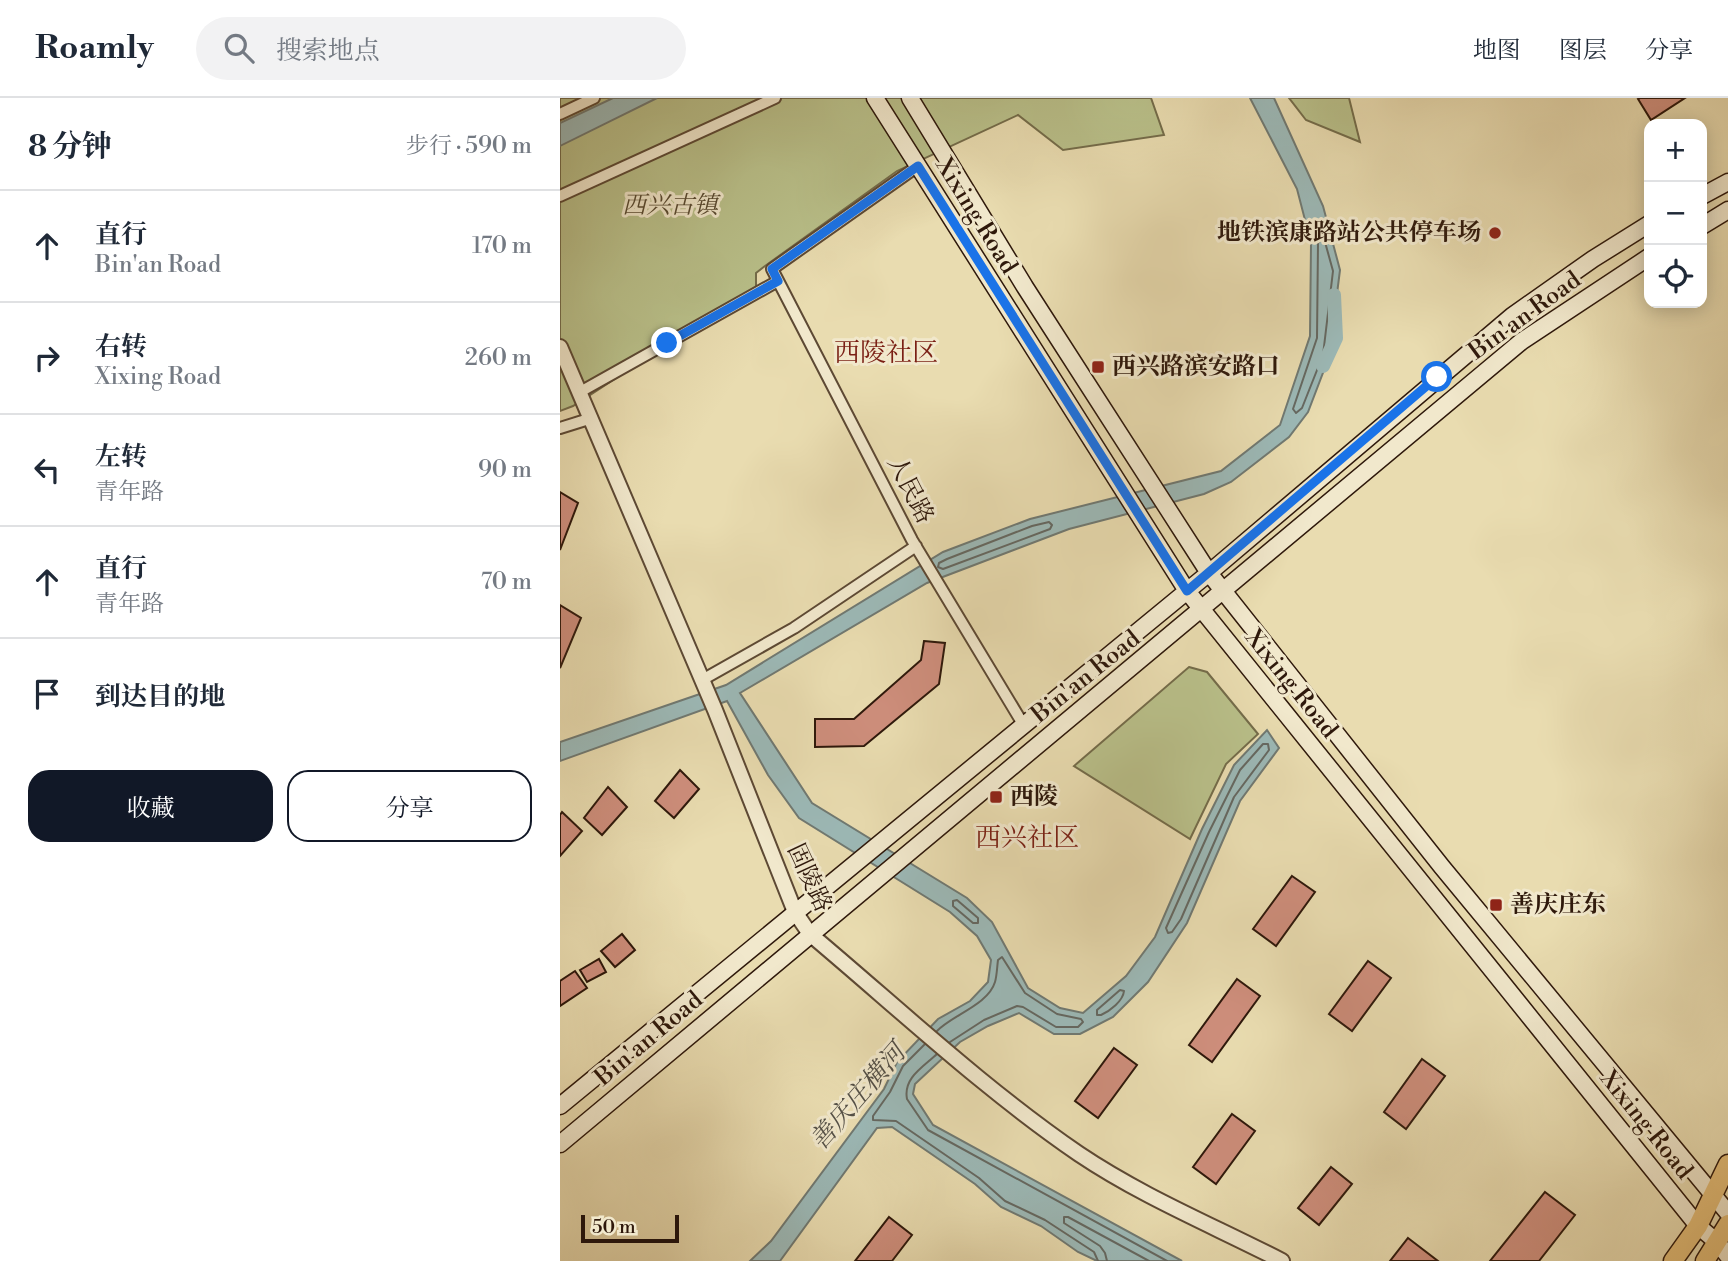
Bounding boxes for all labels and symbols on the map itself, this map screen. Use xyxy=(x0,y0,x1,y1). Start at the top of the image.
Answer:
street label: Xixing Road xyxy=(928,151,1024,280)
park label: 西兴古镇 xyxy=(622,191,721,221)
place label: 地铁滨康路站公共停车场 xyxy=(1217,218,1481,248)
marker: 地铁滨康路站公共停车场 xyxy=(1487,225,1503,241)
street label: Bin'an Road xyxy=(1462,265,1587,367)
route end xyxy=(651,327,682,358)
district label: 西陵社区 xyxy=(834,337,938,369)
place label: 西兴路滨安路口 xyxy=(1112,352,1280,382)
marker: 西兴路滨安路口 xyxy=(1090,359,1106,375)
route start xyxy=(1421,361,1452,392)
street label: 人民路 xyxy=(880,451,940,529)
street label: Xixing Road xyxy=(1237,623,1344,745)
street label: Bin'an Road xyxy=(1025,624,1147,731)
place label: 西陵 xyxy=(1010,782,1058,812)
marker: 西陵 xyxy=(988,789,1004,805)
district label: 西兴社区 xyxy=(975,822,1079,854)
street label: 固陵路 xyxy=(780,839,838,917)
place label: 善庆庄东 xyxy=(1510,890,1606,920)
marker: 善庆庄东 xyxy=(1488,897,1504,913)
street label: Bin'an Road xyxy=(588,985,709,1093)
water label: 善庆庄横河 xyxy=(803,1034,915,1157)
street label: Xixing Road xyxy=(1592,1064,1699,1186)
scale bar xyxy=(581,1212,679,1244)

